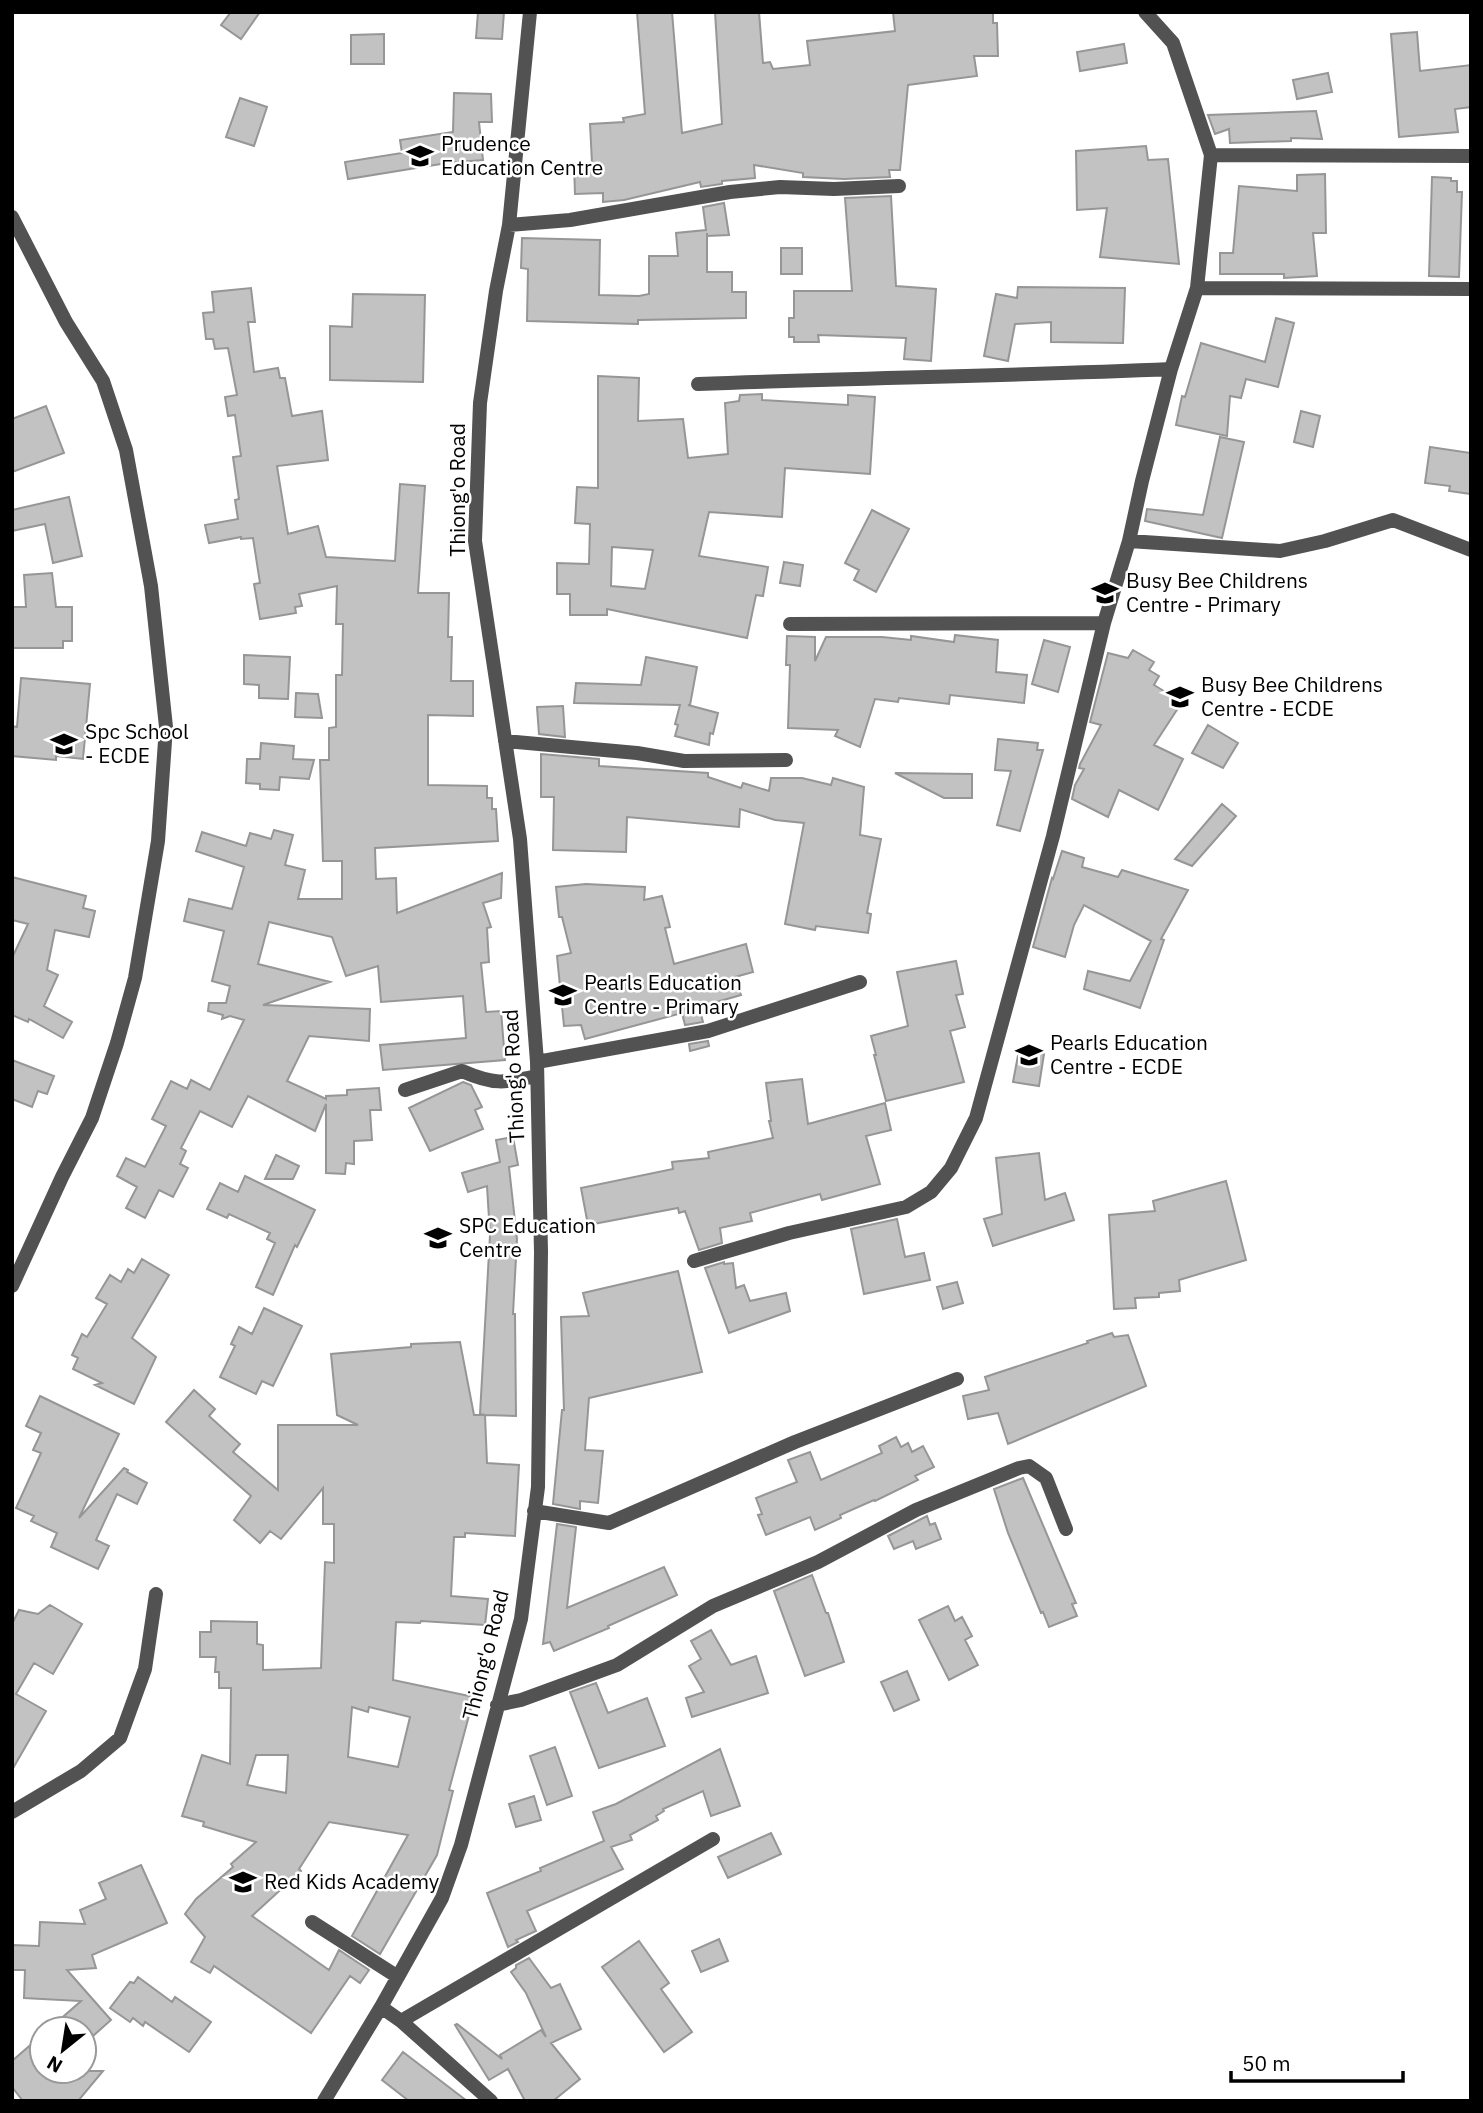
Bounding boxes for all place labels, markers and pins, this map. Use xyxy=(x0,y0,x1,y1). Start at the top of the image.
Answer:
place label: Prudence Education Centre xyxy=(441,129,603,181)
school or university icon: Prudence Education Centre xyxy=(405,141,435,171)
place label: Busy Bee Childrens Centre - Primary xyxy=(1126,566,1308,618)
school or university icon: Busy Bee Childrens Centre - Primary xyxy=(1090,578,1120,608)
place label: Busy Bee Childrens Centre - ECDE xyxy=(1201,670,1383,722)
school or university icon: Busy Bee Childrens Centre - ECDE xyxy=(1165,682,1195,712)
place label: Spc School - ECDE xyxy=(85,717,189,769)
school or university icon: Spc School - ECDE xyxy=(49,729,79,759)
place label: Pearls Education Centre - Primary xyxy=(584,968,742,1020)
school or university icon: Pearls Education Centre - Primary xyxy=(548,980,578,1010)
place label: Pearls Education Centre - ECDE xyxy=(1050,1028,1208,1080)
school or university icon: Pearls Education Centre - ECDE xyxy=(1014,1040,1044,1070)
place label: SPC Education Centre xyxy=(459,1211,596,1263)
school or university icon: SPC Education Centre xyxy=(423,1223,453,1253)
school or university icon: Red Kids Academy xyxy=(228,1867,258,1897)
place label: Red Kids Academy xyxy=(264,1867,440,1895)

